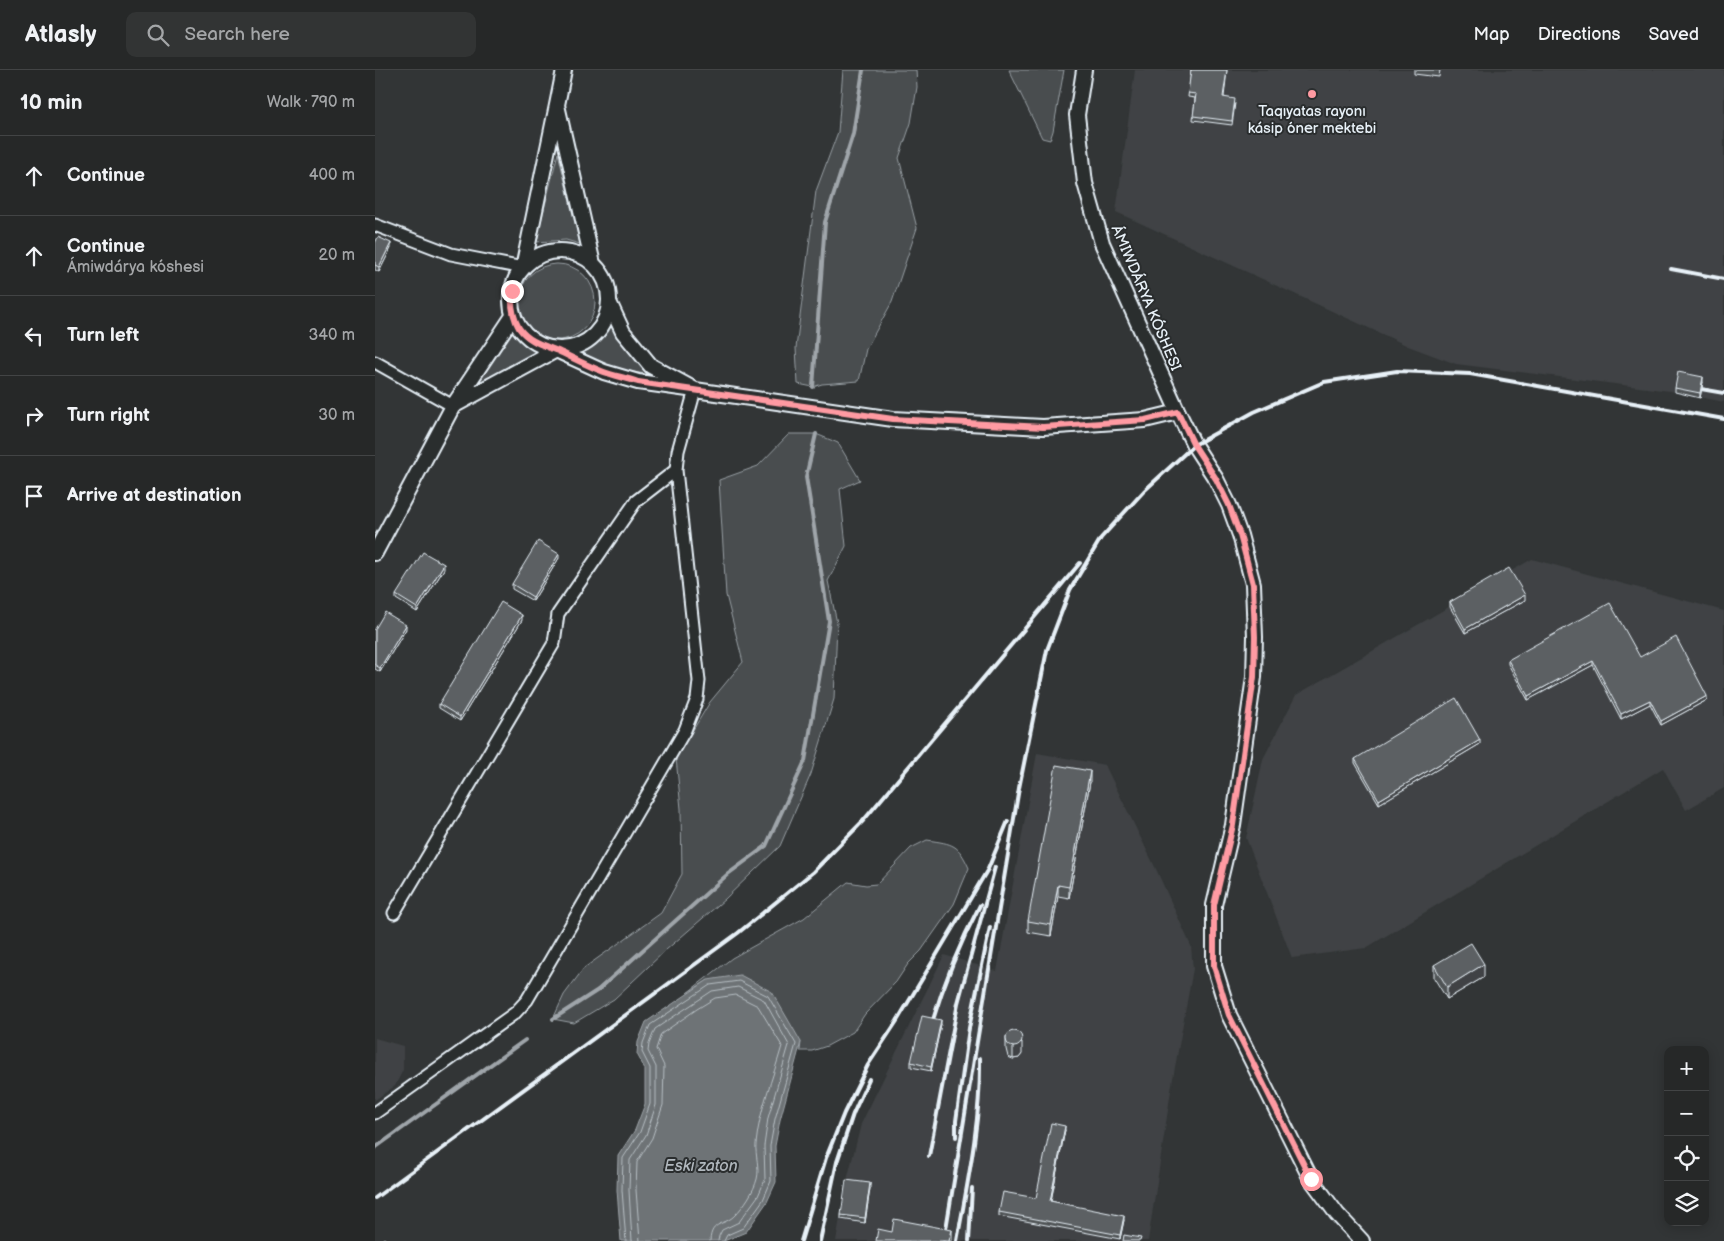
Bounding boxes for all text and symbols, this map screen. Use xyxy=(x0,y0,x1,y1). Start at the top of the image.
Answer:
search box xyxy=(126,12,476,57)
text: Atlasly xyxy=(25,20,96,49)
icon: search xyxy=(144,21,172,49)
text: Search here xyxy=(184,23,290,46)
text: Map xyxy=(1474,24,1510,45)
text: Directions xyxy=(1538,24,1620,45)
text: Saved xyxy=(1648,24,1699,45)
marker: Taqıyatas rayonı kásip óner mektebi xyxy=(1306,88,1318,100)
text: 10 min xyxy=(20,90,82,115)
text: Walk · 790 m xyxy=(267,93,355,112)
place label: Taqıyatas rayonı kásip óner mektebi xyxy=(1248,102,1376,138)
icon: ahead xyxy=(20,162,48,190)
text: Continue xyxy=(67,164,145,187)
text: 400 m xyxy=(309,166,355,185)
street label: ÁMIWDÁRYA KÓSHESI xyxy=(1107,222,1185,374)
text: Continue xyxy=(67,235,145,258)
icon: ahead xyxy=(20,242,48,270)
text: 20 m xyxy=(319,246,355,265)
text: Ámiwdárya kóshesi xyxy=(67,258,204,277)
route end xyxy=(501,280,524,303)
icon: left xyxy=(20,322,48,350)
text: Turn left xyxy=(67,324,139,347)
text: 340 m xyxy=(308,326,355,345)
icon: right xyxy=(20,402,48,430)
text: Turn right xyxy=(67,404,150,427)
text: 30 m xyxy=(318,406,355,425)
icon: arrive xyxy=(20,482,48,510)
text: Arrive at destination xyxy=(67,484,242,507)
map controls xyxy=(1664,1046,1709,1226)
button: + xyxy=(1664,1046,1709,1091)
button: − xyxy=(1664,1091,1709,1136)
button: locate xyxy=(1664,1136,1709,1181)
water label: Eski zaton xyxy=(664,1157,738,1176)
route start xyxy=(1300,1168,1323,1191)
button: layers xyxy=(1664,1181,1709,1226)

